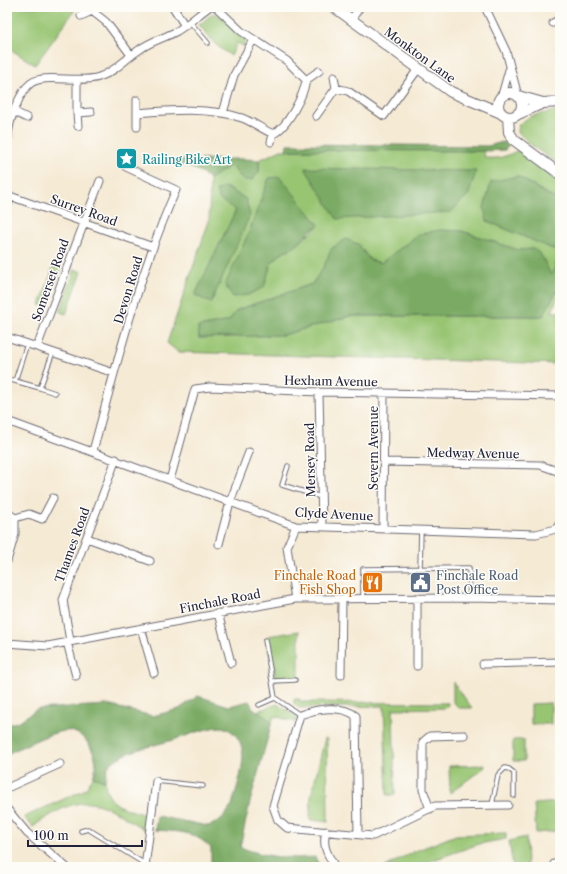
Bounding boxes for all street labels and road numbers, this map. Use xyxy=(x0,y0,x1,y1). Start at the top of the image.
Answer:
street label: Monkton Lane xyxy=(381,24,459,86)
street label: Surrey Road xyxy=(48,191,120,229)
street label: Somerset Road xyxy=(28,236,72,323)
street label: Devon Road xyxy=(111,254,146,326)
street label: Hexham Avenue xyxy=(284,373,378,389)
street label: Severn Avenue xyxy=(366,405,381,490)
street label: Mersey Road xyxy=(302,422,318,497)
street label: Medway Avenue xyxy=(426,445,520,461)
street label: Clyde Avenue xyxy=(294,504,374,524)
street label: Thames Road xyxy=(51,505,93,585)
street label: Finchale Road xyxy=(178,586,262,616)

